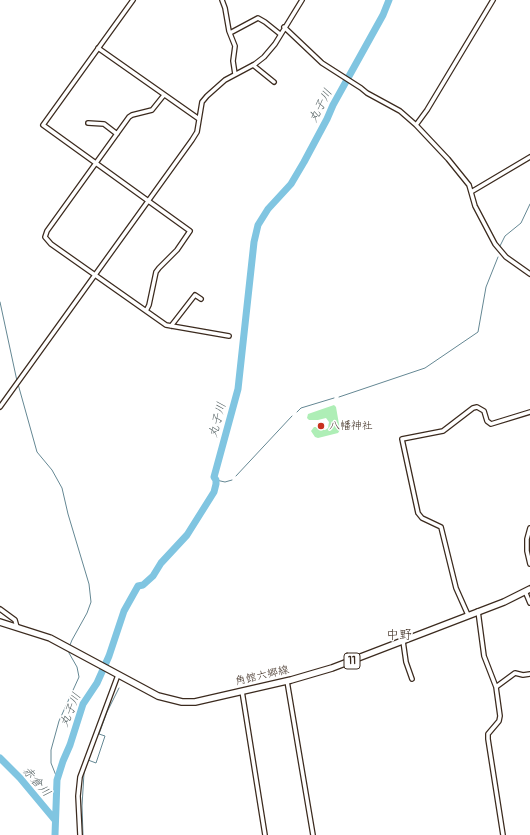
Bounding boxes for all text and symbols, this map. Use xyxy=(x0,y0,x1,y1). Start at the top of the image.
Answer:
water label: 丸子川 xyxy=(306,87,336,125)
water label: 丸子川 xyxy=(206,401,230,439)
place label: 八幡神社 xyxy=(329,419,373,433)
marker: 八幡神社 xyxy=(316,421,326,431)
district label: 中野 xyxy=(386,628,412,644)
road number: 11 xyxy=(344,653,360,669)
street label: 角館六郷線 xyxy=(234,663,290,689)
water label: 丸子川 xyxy=(57,691,85,729)
water label: 赤倉川 xyxy=(19,764,53,800)

